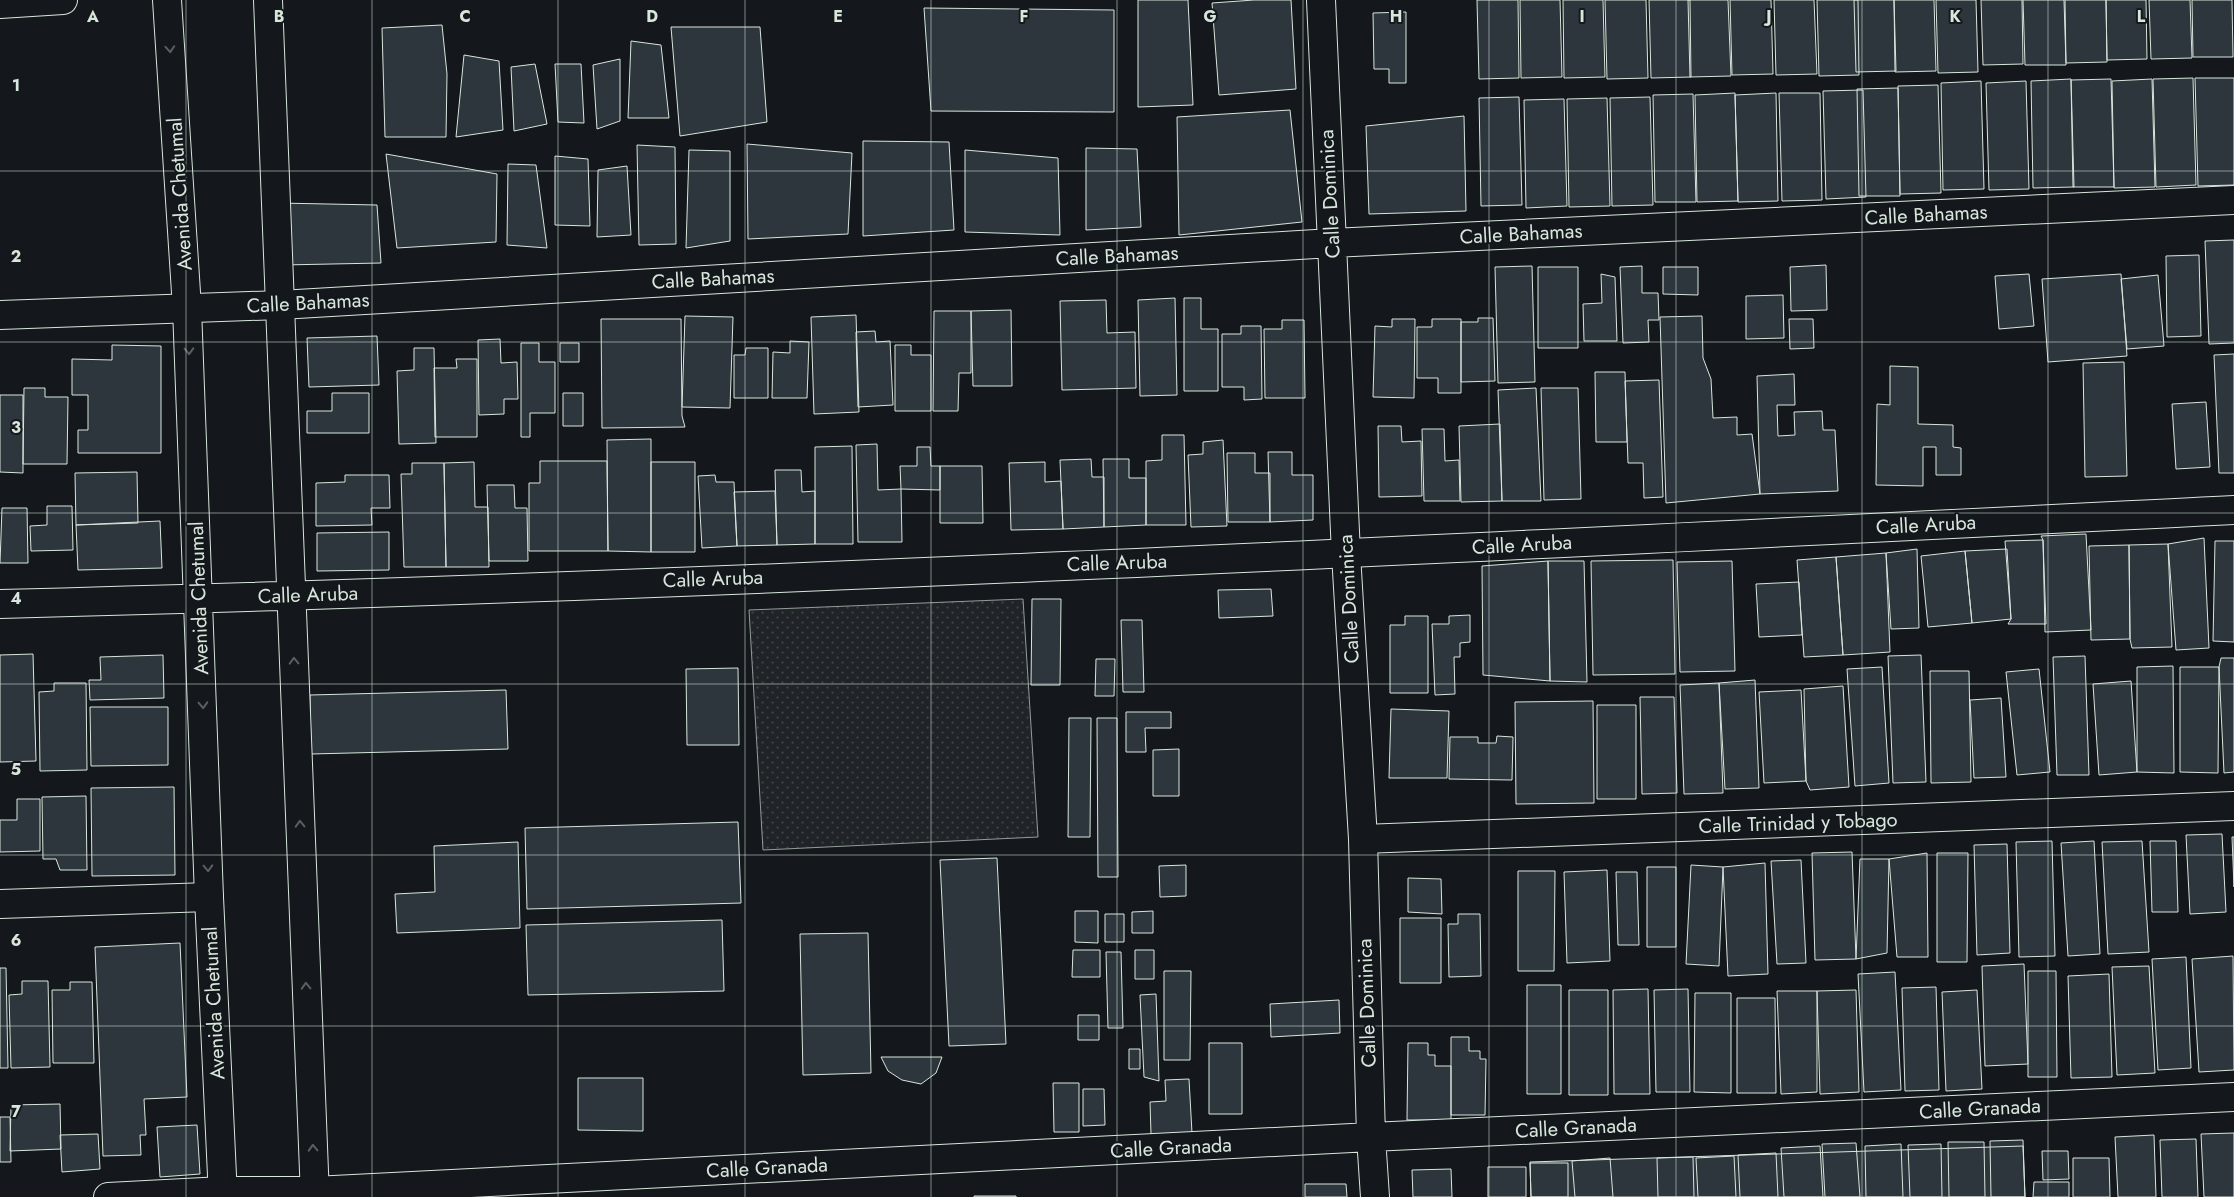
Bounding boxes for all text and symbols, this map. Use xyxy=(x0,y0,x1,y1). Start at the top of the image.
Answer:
text: A xyxy=(86,5,99,28)
text: B xyxy=(274,5,284,28)
text: C xyxy=(459,5,471,28)
text: D xyxy=(646,5,658,28)
text: E xyxy=(833,5,843,28)
text: F xyxy=(1020,5,1028,28)
text: G xyxy=(1203,5,1217,28)
text: H xyxy=(1390,5,1402,28)
text: I xyxy=(1579,5,1585,28)
text: J xyxy=(1763,5,1772,28)
text: K xyxy=(1949,5,1961,28)
text: L xyxy=(2137,5,2146,28)
one-way arrow xyxy=(164,45,175,53)
text: 1 xyxy=(12,74,20,97)
street label: Avenida Chetumal xyxy=(160,117,200,271)
street label: Calle Dominica xyxy=(1312,129,1348,259)
street label: Calle Bahamas xyxy=(1864,197,1988,233)
street label: Calle Bahamas xyxy=(1459,216,1583,252)
street label: Calle Bahamas xyxy=(1055,238,1179,274)
text: 2 xyxy=(11,245,21,268)
street label: Calle Bahamas xyxy=(651,261,775,297)
street label: Calle Bahamas xyxy=(246,285,370,321)
one-way arrow xyxy=(184,347,194,355)
text: 3 xyxy=(11,416,21,439)
street label: Calle Aruba xyxy=(1875,508,1977,542)
street label: Avenida Chetumal xyxy=(182,521,216,675)
street label: Calle Aruba xyxy=(1471,528,1573,562)
street label: Calle Dominica xyxy=(1331,534,1367,664)
street label: Calle Aruba xyxy=(1066,547,1168,579)
street label: Calle Aruba xyxy=(662,563,764,595)
street label: Calle Aruba xyxy=(257,579,359,611)
text: 4 xyxy=(10,587,22,610)
one-way arrow xyxy=(289,657,299,664)
one-way arrow xyxy=(198,702,208,709)
text: 5 xyxy=(11,758,21,781)
street label: Calle Trinidad y Tobago xyxy=(1698,805,1898,841)
one-way arrow xyxy=(295,819,306,827)
one-way arrow xyxy=(203,864,213,872)
street label: Avenida Chetumal xyxy=(196,926,232,1080)
text: 6 xyxy=(11,929,21,952)
street label: Calle Dominica xyxy=(1350,938,1384,1068)
one-way arrow xyxy=(301,982,312,990)
street label: Calle Granada xyxy=(1918,1091,2042,1127)
text: 7 xyxy=(11,1100,21,1123)
street label: Calle Granada xyxy=(1514,1110,1638,1146)
street label: Calle Granada xyxy=(1109,1130,1233,1166)
one-way arrow xyxy=(307,1144,318,1152)
street label: Calle Granada xyxy=(705,1150,829,1186)

